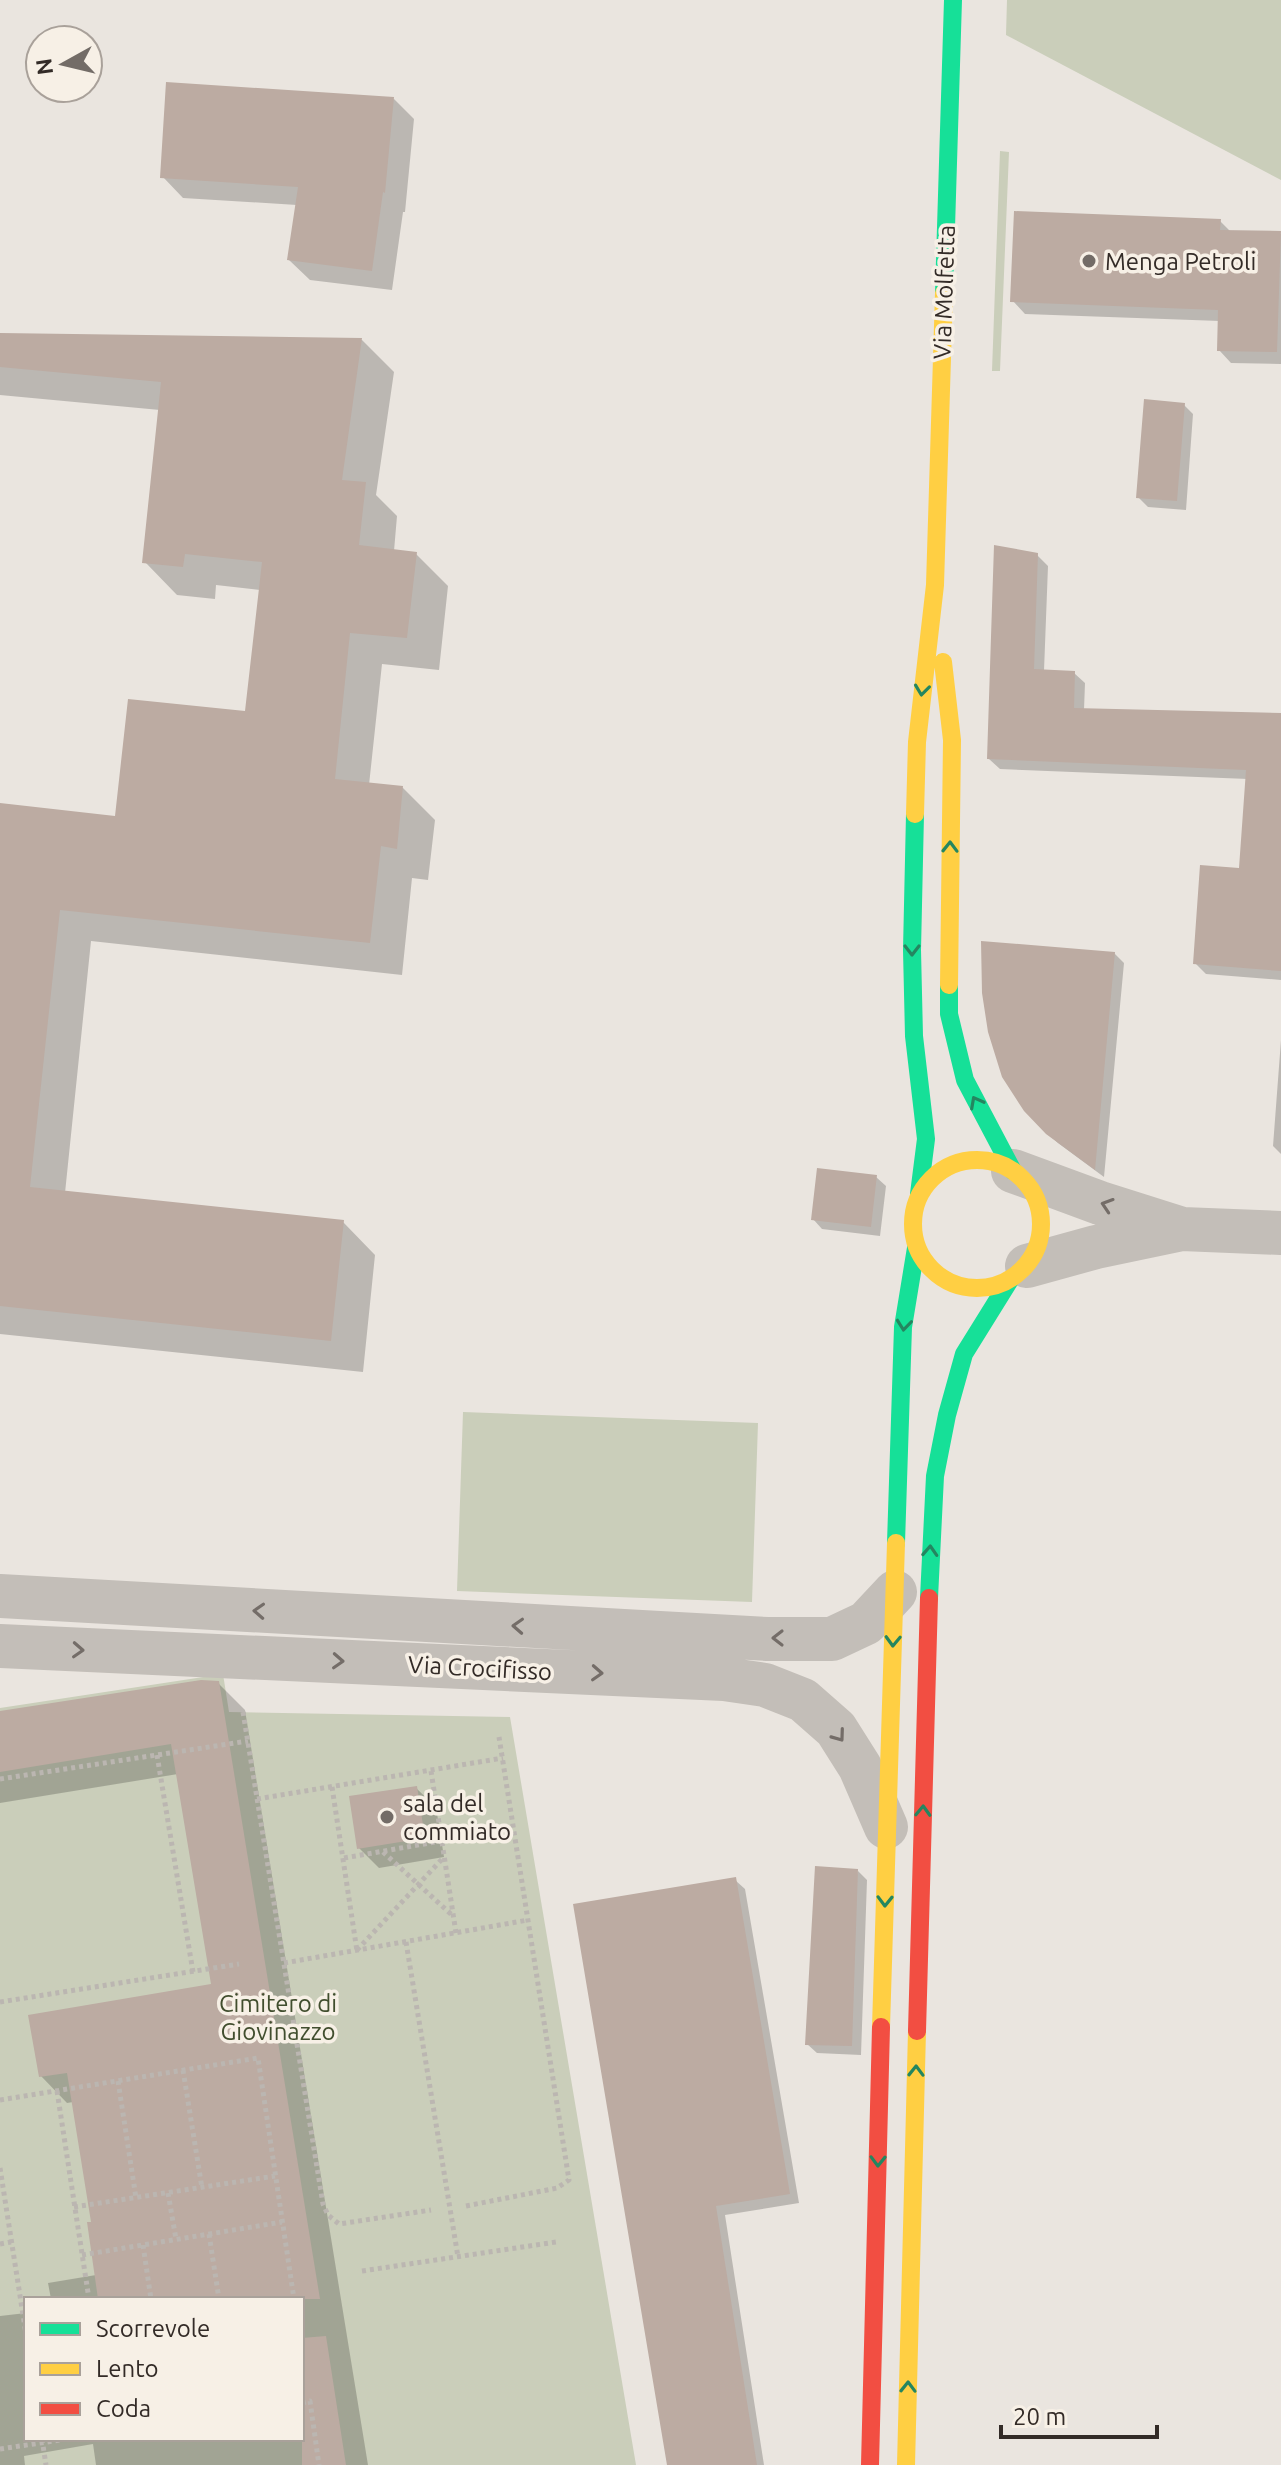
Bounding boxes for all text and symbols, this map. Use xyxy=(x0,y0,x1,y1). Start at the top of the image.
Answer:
north arrow xyxy=(24,24,104,104)
text: N xyxy=(30,57,57,77)
street label: Via Molfetta xyxy=(928,224,960,360)
place label: Menga Petroli xyxy=(1105,248,1256,275)
marker: Menga Petroli xyxy=(1080,252,1098,270)
one-way arrow xyxy=(914,684,931,697)
one-way arrow xyxy=(942,840,959,853)
one-way arrow xyxy=(903,944,921,957)
one-way arrow xyxy=(971,1095,986,1110)
one-way arrow xyxy=(1101,1199,1115,1215)
one-way arrow xyxy=(896,1319,913,1332)
one-way arrow xyxy=(921,1544,938,1557)
one-way arrow xyxy=(252,1603,265,1620)
one-way arrow xyxy=(512,1618,525,1635)
one-way arrow xyxy=(771,1630,784,1647)
one-way arrow xyxy=(885,1635,902,1648)
one-way arrow xyxy=(72,1641,85,1658)
street label: Via Crocifisso xyxy=(407,1651,553,1685)
one-way arrow xyxy=(332,1653,345,1670)
one-way arrow xyxy=(591,1664,604,1681)
one-way arrow xyxy=(829,1727,844,1741)
place label: sala del commiato xyxy=(403,1790,511,1845)
one-way arrow xyxy=(914,1804,931,1817)
marker: sala del commiato xyxy=(378,1808,396,1826)
one-way arrow xyxy=(876,1895,893,1908)
park label: Cimitero di Giovinazzo xyxy=(219,1990,337,2045)
one-way arrow xyxy=(908,2064,925,2077)
one-way arrow xyxy=(869,2155,887,2168)
legend xyxy=(24,2297,304,2441)
text: Scorrevole xyxy=(96,2315,210,2342)
text: Lento xyxy=(96,2355,159,2382)
one-way arrow xyxy=(900,2380,917,2393)
scale bar xyxy=(1001,2389,1157,2439)
text: Coda xyxy=(96,2395,151,2422)
text: 20 m xyxy=(1013,2403,1066,2430)

